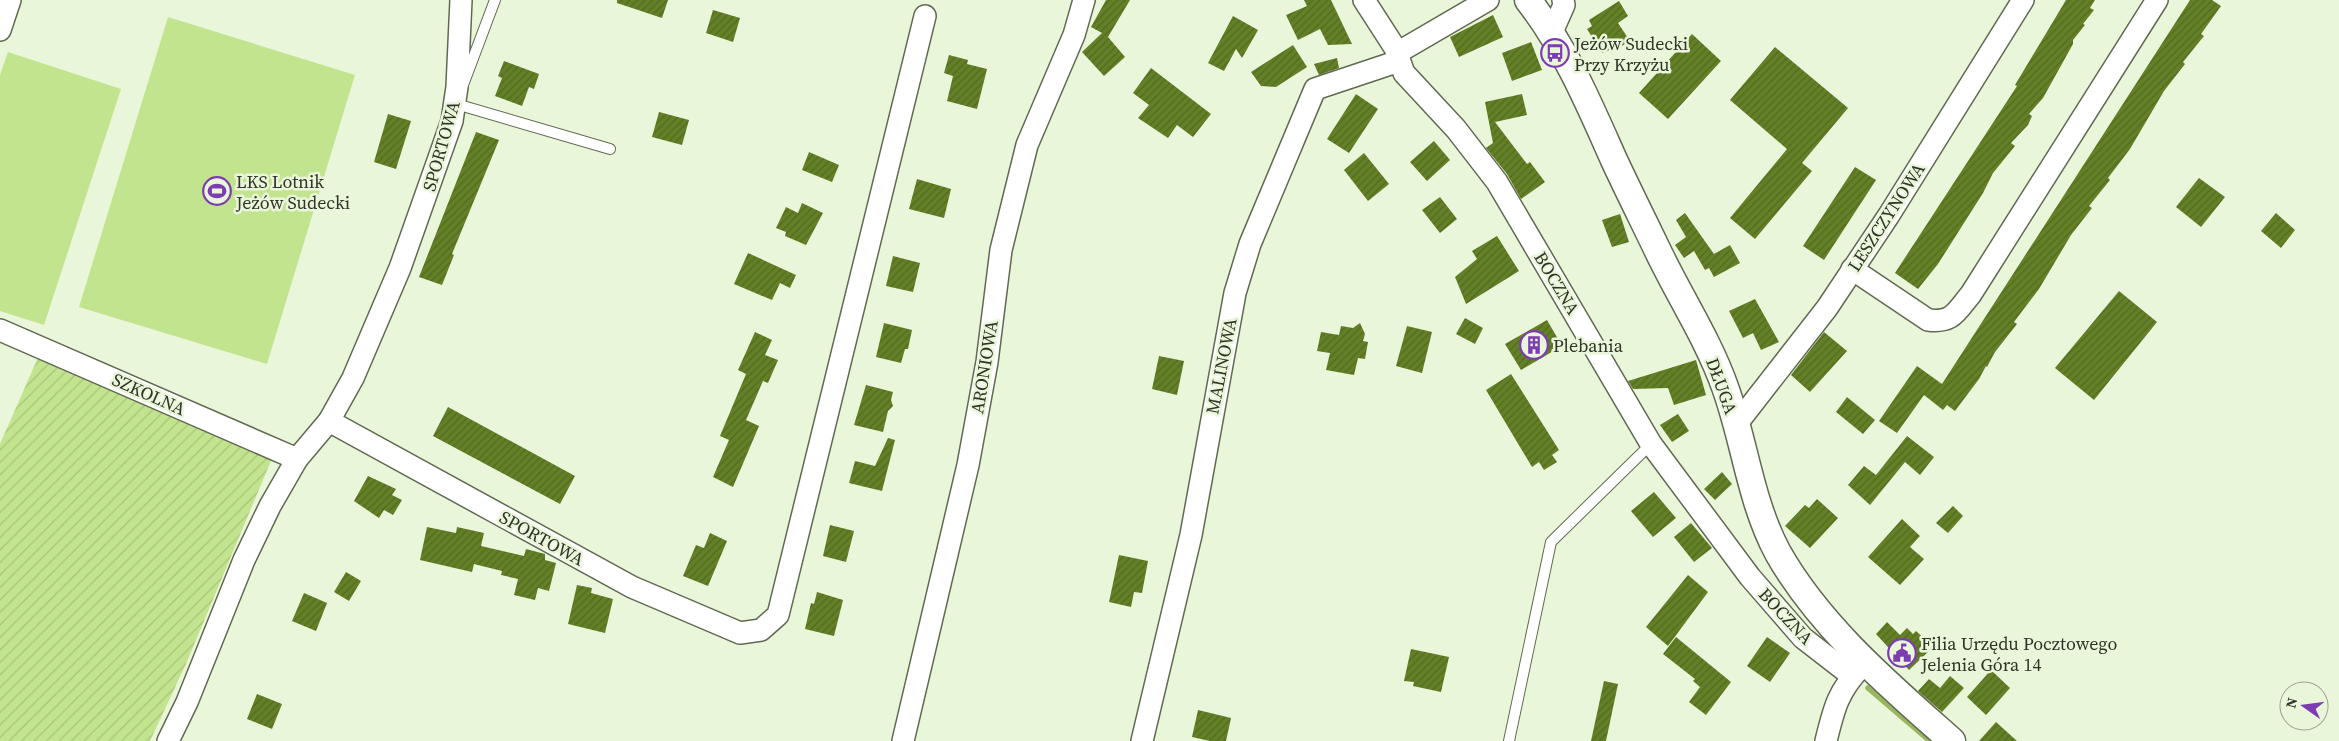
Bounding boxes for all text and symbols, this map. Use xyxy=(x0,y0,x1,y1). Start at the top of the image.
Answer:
place label: Jeżów Sudecki Przy Krzyżu xyxy=(1573,31,1688,77)
bus stop icon: Jeżów Sudecki Przy Krzyżu xyxy=(1540,38,1570,68)
street label: SPORTOWA xyxy=(416,98,466,194)
street label: LESZCZYNOWA xyxy=(1841,158,1931,276)
place label: LKS Lotnik Jeżów Sudecki xyxy=(235,169,350,215)
sports icon: LKS Lotnik Jeżów Sudecki xyxy=(202,176,232,206)
street label: BOCZNA xyxy=(1528,247,1586,319)
street label: MALINOWA xyxy=(1199,316,1243,416)
street label: ARONIOWA xyxy=(964,318,1004,416)
building icon: Plebania xyxy=(1519,330,1549,360)
place label: Plebania xyxy=(1553,333,1624,358)
street label: DŁUGA xyxy=(1700,354,1744,418)
street label: SZKOLNA xyxy=(108,367,190,421)
street label: SPORTOWA xyxy=(495,504,589,572)
street label: BOCZNA xyxy=(1753,582,1819,650)
place label: Filia Urzędu Pocztowego Jelenia Góra 14 xyxy=(1920,631,2117,677)
public building icon: Filia Urzędu Pocztowego Jelenia Góra 14 xyxy=(1887,638,1917,668)
north arrow xyxy=(2279,681,2329,731)
text: N xyxy=(2280,695,2302,710)

